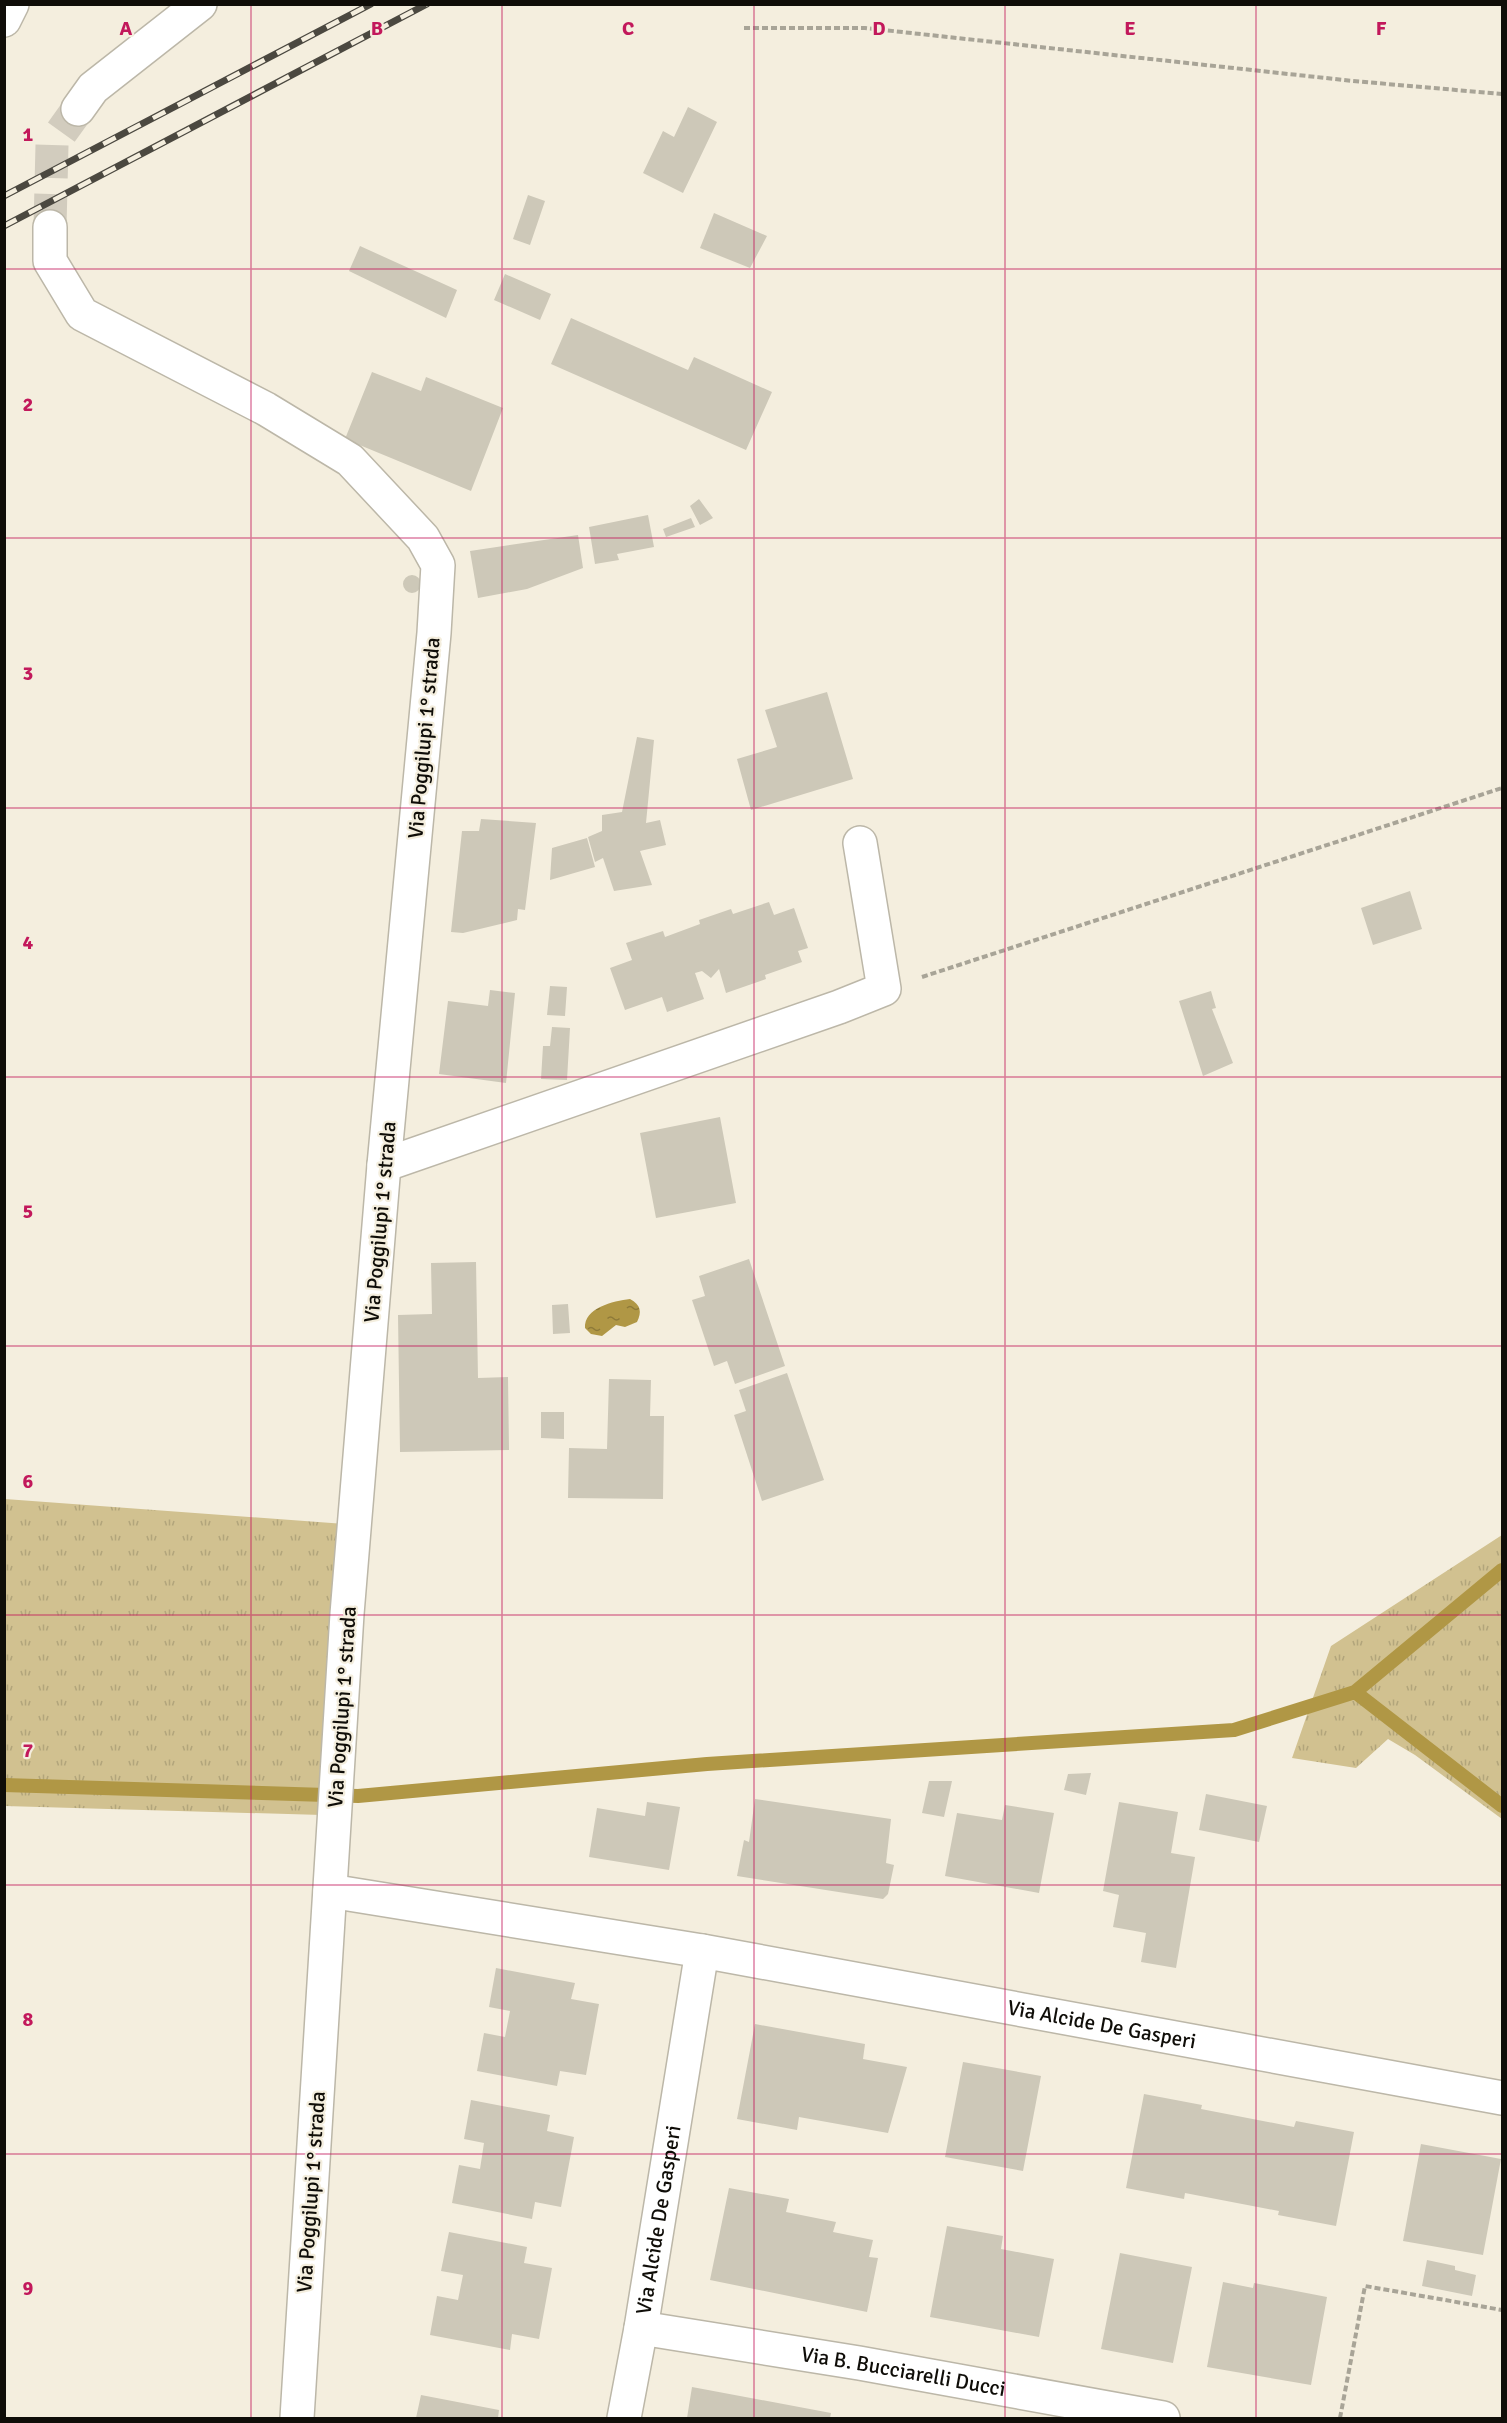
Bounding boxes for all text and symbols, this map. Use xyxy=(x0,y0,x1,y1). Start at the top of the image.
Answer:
text: A xyxy=(120,16,133,41)
text: B xyxy=(371,16,383,41)
text: C xyxy=(622,16,634,41)
text: D xyxy=(872,16,886,41)
text: E xyxy=(1124,16,1136,41)
text: F xyxy=(1376,16,1387,41)
text: 1 xyxy=(23,122,34,147)
text: 2 xyxy=(23,392,33,417)
street label: Via Poggilupi 1° strada xyxy=(402,636,446,840)
text: 3 xyxy=(23,661,33,686)
text: 4 xyxy=(23,930,34,955)
street label: Via Poggilupi 1° strada xyxy=(358,1120,402,1324)
text: 5 xyxy=(23,1199,33,1224)
text: 6 xyxy=(23,1469,34,1494)
street label: Via Poggilupi 1° strada xyxy=(322,1605,362,1809)
text: 7 xyxy=(23,1738,34,1763)
street label: Via Alcide De Gasperi xyxy=(1005,1994,1198,2055)
text: 8 xyxy=(23,2007,34,2032)
street label: Via Poggilupi 1° strada xyxy=(291,2090,331,2294)
street label: Via Alcide De Gasperi xyxy=(630,2123,687,2317)
text: 9 xyxy=(23,2276,34,2301)
street label: Via B. Bucciarelli Ducci xyxy=(799,2341,1008,2402)

